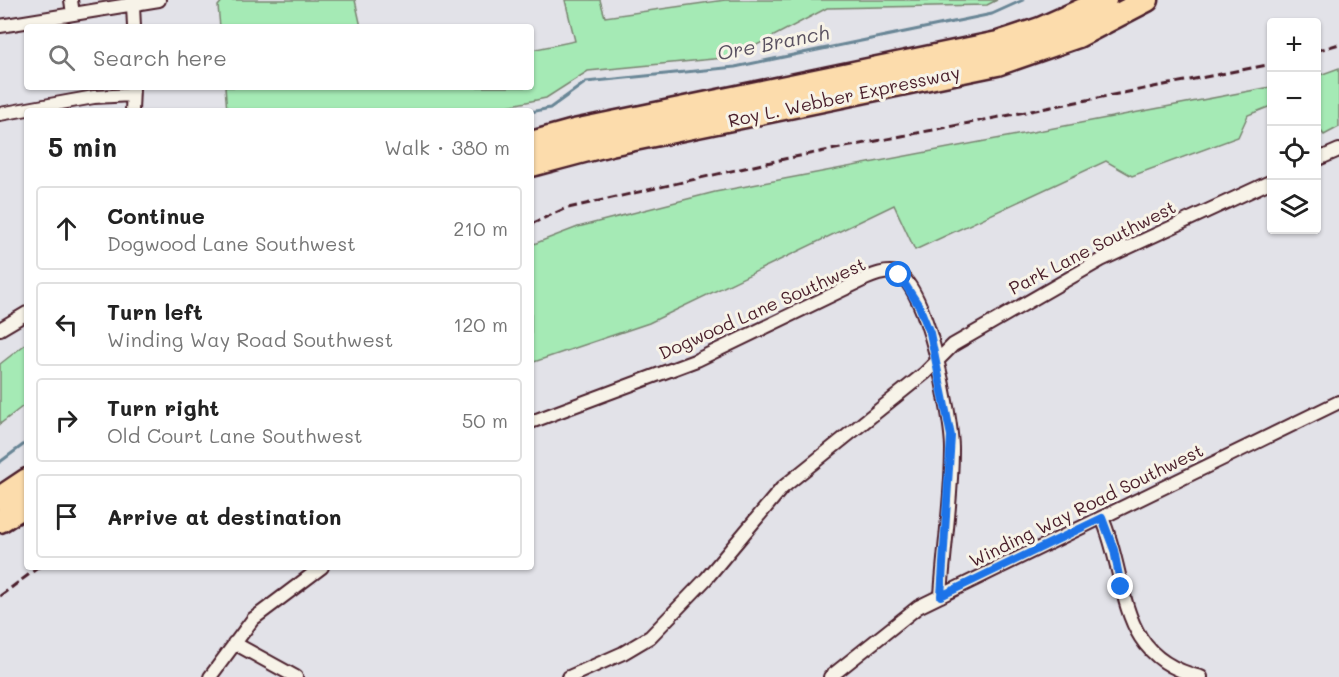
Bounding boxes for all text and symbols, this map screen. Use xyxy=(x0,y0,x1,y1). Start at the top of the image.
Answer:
water label: Ore Branch xyxy=(715,18,831,66)
map controls xyxy=(1267,18,1321,234)
button: + xyxy=(1267,18,1321,72)
search box xyxy=(24,24,534,90)
icon: search xyxy=(45,41,78,74)
text: Search here xyxy=(93,43,227,72)
street label: Roy L. Webber Expressway xyxy=(726,60,962,132)
button: − xyxy=(1267,72,1321,126)
button: locate xyxy=(1267,126,1321,180)
text: 5 min xyxy=(48,130,117,164)
text: Walk · 380 m xyxy=(384,134,510,160)
button: layers xyxy=(1267,180,1321,234)
street label: Park Lane Southwest xyxy=(1004,194,1180,300)
text: Continue xyxy=(107,201,205,230)
icon: ahead xyxy=(50,212,83,245)
text: 210 m xyxy=(453,215,508,241)
text: Dogwood Lane Southwest xyxy=(107,230,356,256)
street label: Dogwood Lane Southwest xyxy=(655,251,869,365)
route start xyxy=(885,261,911,287)
text: Turn left xyxy=(107,297,203,326)
icon: left xyxy=(50,308,83,341)
text: 120 m xyxy=(453,311,508,337)
text: Winding Way Road Southwest xyxy=(107,326,393,352)
text: Turn right xyxy=(107,393,219,422)
icon: right xyxy=(50,404,83,437)
text: 50 m xyxy=(462,407,508,433)
text: Old Court Lane Southwest xyxy=(107,422,363,448)
street label: Winding Way Road Southwest xyxy=(965,438,1207,572)
icon: arrive xyxy=(50,500,83,533)
text: Arrive at destination xyxy=(107,502,342,531)
route end xyxy=(1107,573,1133,599)

